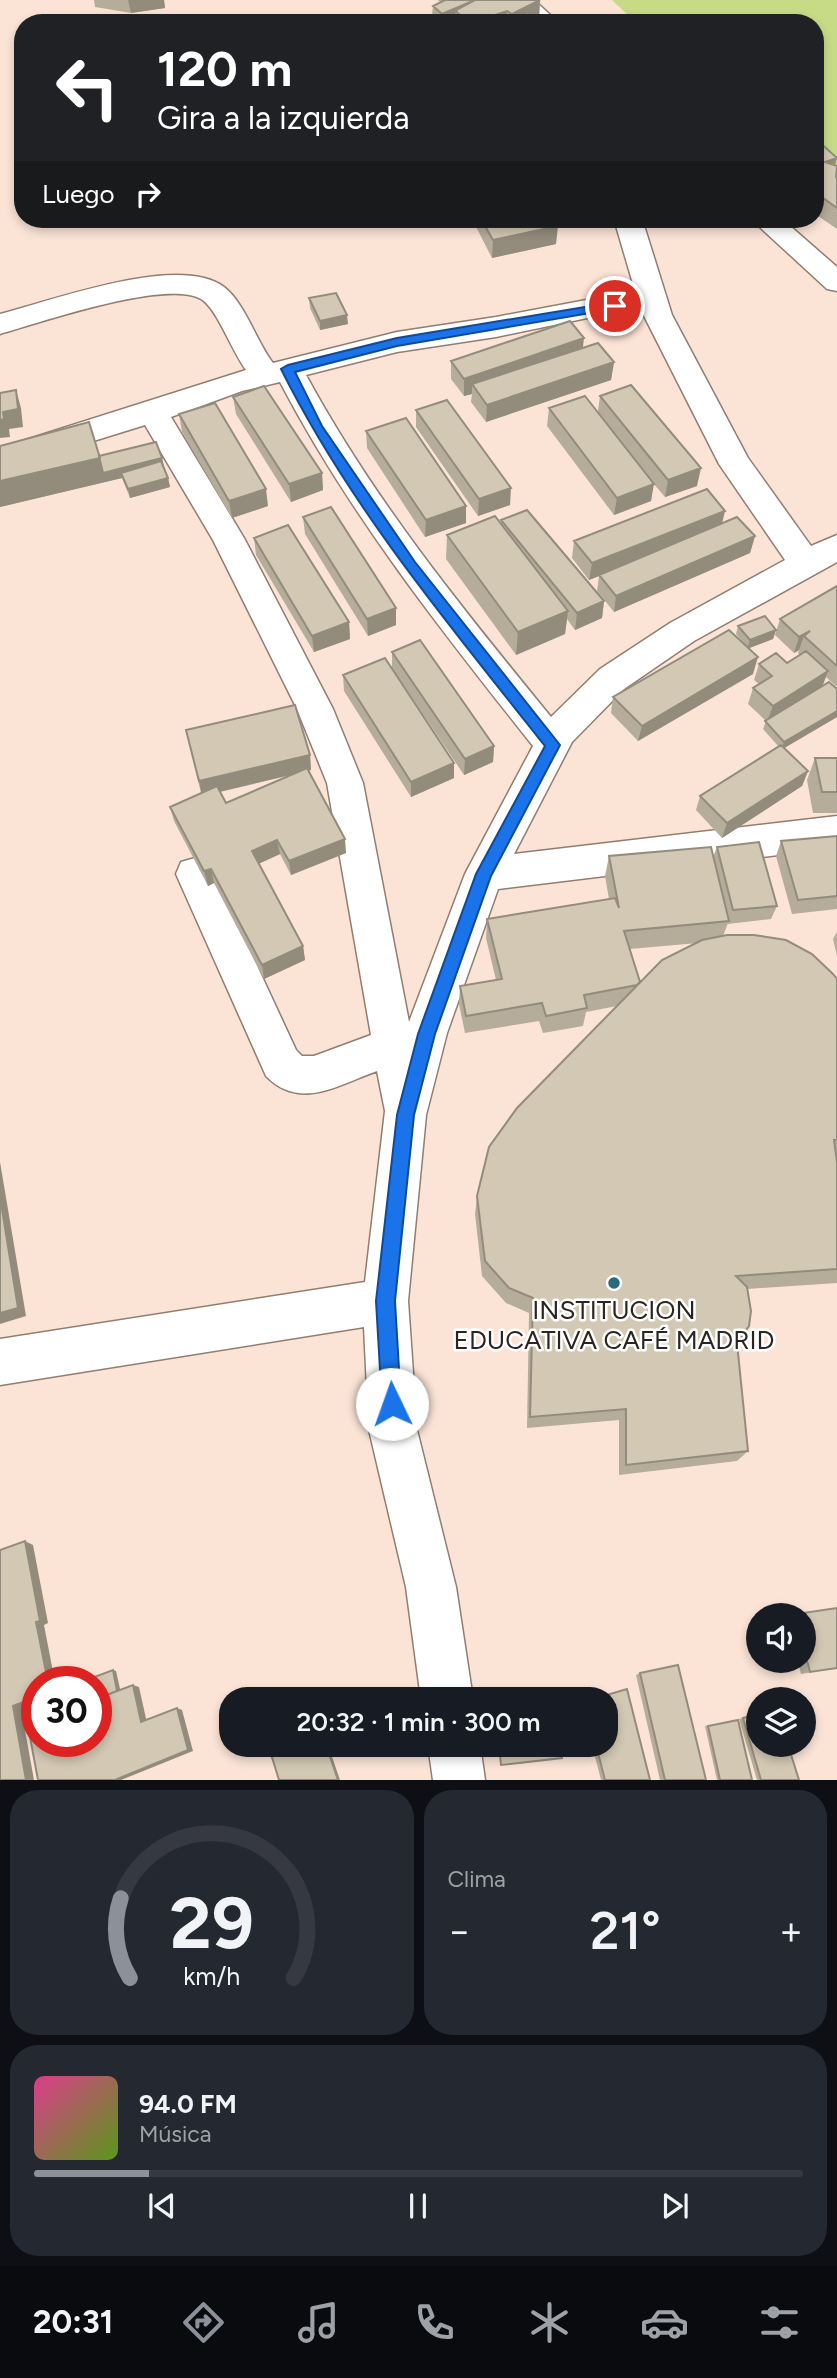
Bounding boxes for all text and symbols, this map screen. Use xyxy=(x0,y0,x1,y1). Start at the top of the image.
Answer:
text: 120 m xyxy=(157,39,292,98)
icon: left xyxy=(42,42,133,133)
text: Gira a la izquierda xyxy=(157,99,410,137)
icon: right xyxy=(129,175,167,213)
text: Luego xyxy=(42,178,115,210)
pin xyxy=(585,276,645,336)
icon: arrive xyxy=(596,287,634,325)
marker: INSTITUCION EDUCATIVA CAFÉ MADRID xyxy=(606,1275,622,1291)
place label: INSTITUCION EDUCATIVA CAFÉ MADRID xyxy=(454,1294,774,1356)
position arrow xyxy=(355,1367,429,1441)
map controls xyxy=(746,1603,816,1757)
button: sound xyxy=(746,1603,816,1673)
speed limit sign: 30 xyxy=(21,1666,112,1757)
button: layers xyxy=(746,1687,816,1757)
text: 20:32 · 1 min · 300 m xyxy=(297,1706,540,1738)
text: Clima xyxy=(448,1865,506,1893)
text: 29 xyxy=(170,1880,254,1967)
text: 21° xyxy=(590,1900,661,1962)
text: − xyxy=(448,1908,471,1954)
text: + xyxy=(779,1908,803,1954)
text: km/h xyxy=(183,1961,240,1991)
text: 94.0 FM xyxy=(139,2088,237,2120)
text: Música xyxy=(139,2120,212,2148)
icon: previous xyxy=(143,2187,181,2225)
icon: pause xyxy=(399,2187,437,2225)
icon: next xyxy=(656,2187,694,2225)
icon: directions xyxy=(179,2298,228,2347)
icon: music xyxy=(294,2298,343,2347)
icon: phone xyxy=(410,2298,459,2347)
icon: climate xyxy=(525,2298,574,2347)
icon: car xyxy=(640,2298,689,2347)
icon: filters xyxy=(755,2298,804,2347)
text: 20:31 xyxy=(33,2303,113,2341)

